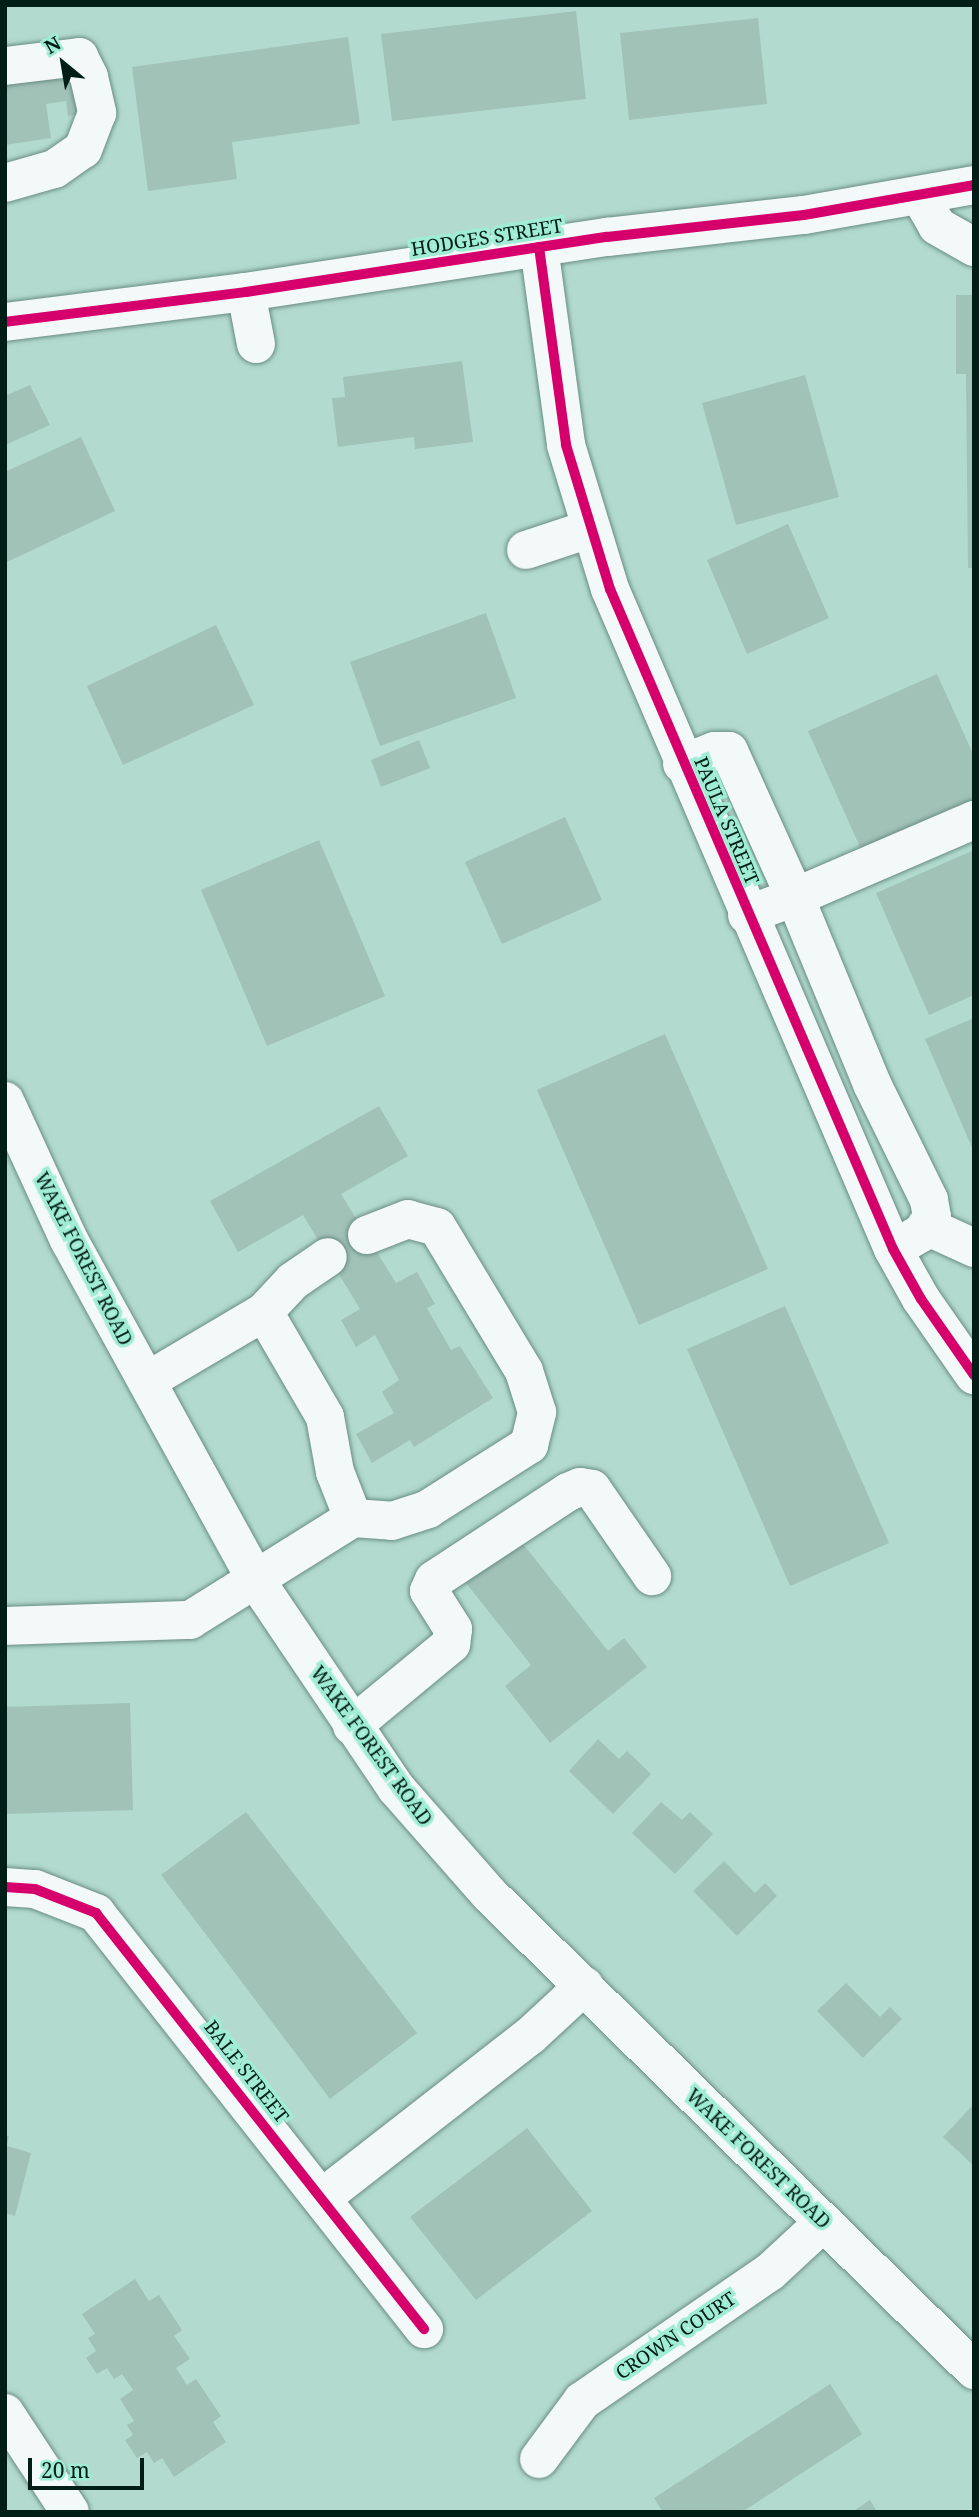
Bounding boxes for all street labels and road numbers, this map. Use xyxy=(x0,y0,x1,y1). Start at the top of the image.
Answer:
street label: HODGES STREET xyxy=(410,215,564,261)
street label: PAULA STREET xyxy=(689,754,763,888)
street label: WAKE FOREST ROAD xyxy=(29,1169,137,1349)
street label: WAKE FOREST ROAD xyxy=(306,1662,436,1830)
street label: BALE STREET xyxy=(199,2016,293,2128)
street label: WAKE FOREST ROAD xyxy=(681,2084,835,2234)
street label: CROWN COURT xyxy=(612,2287,740,2385)

